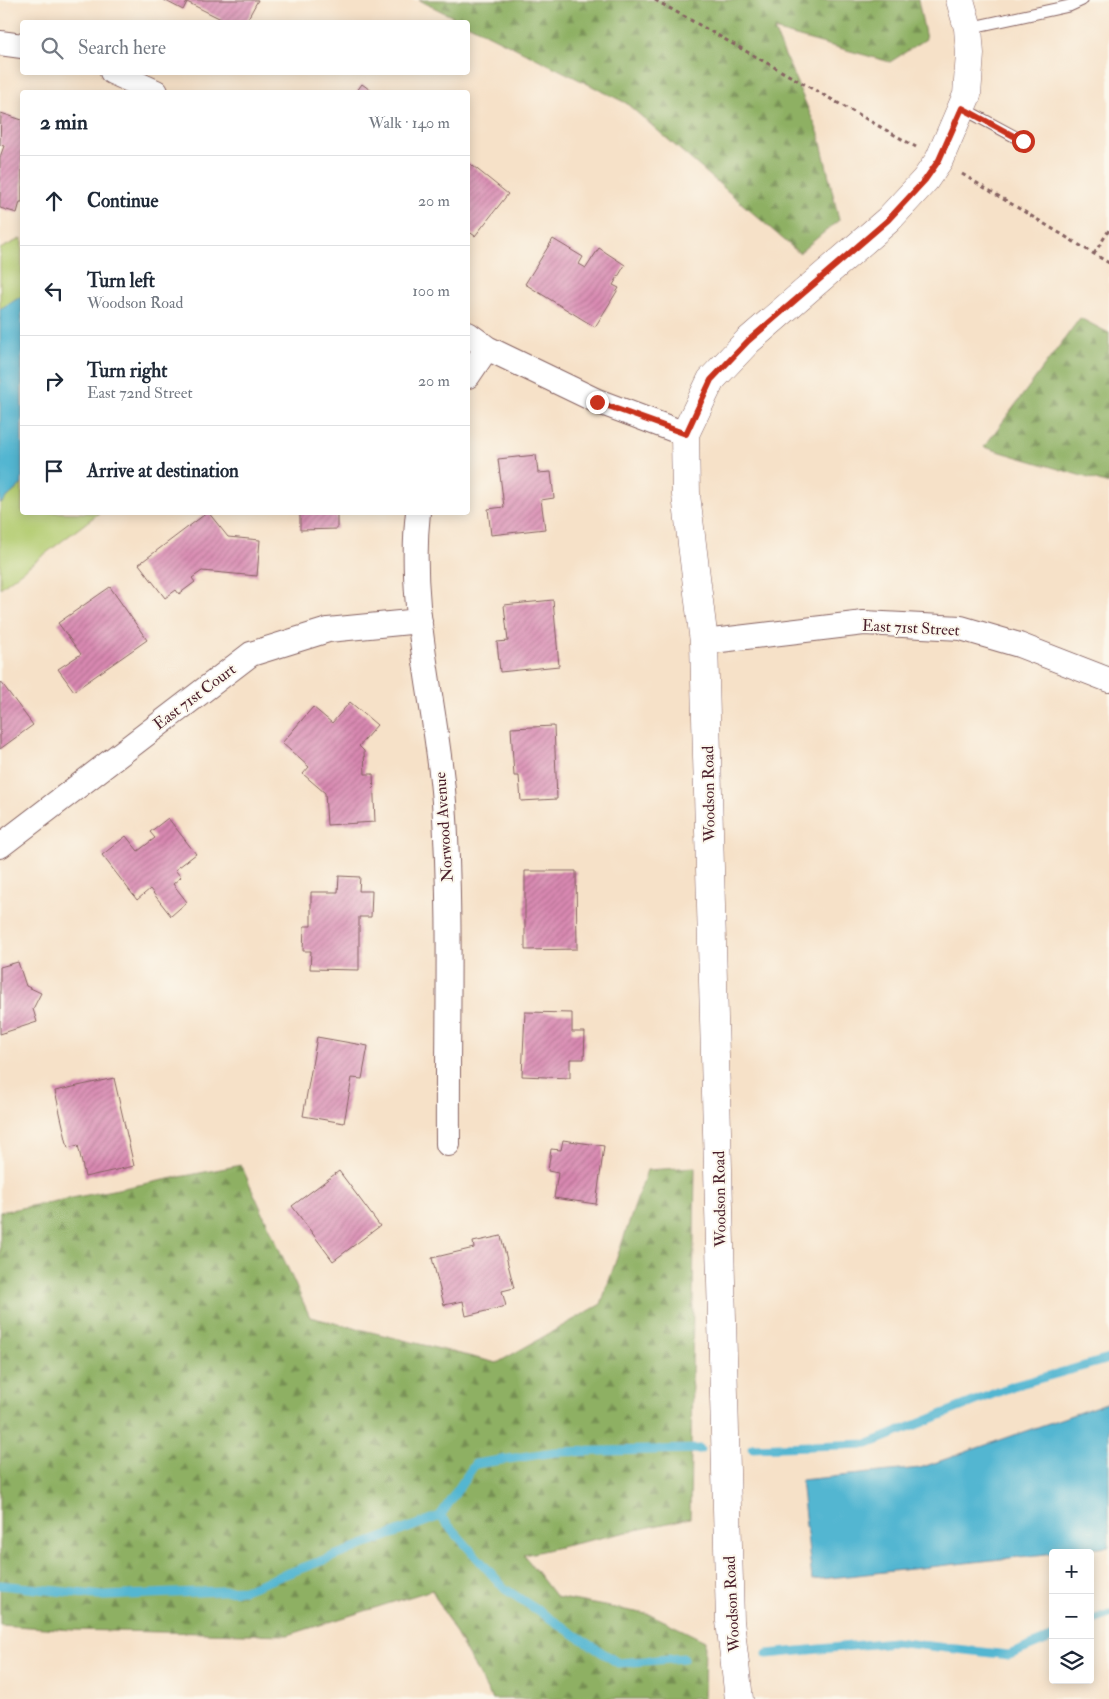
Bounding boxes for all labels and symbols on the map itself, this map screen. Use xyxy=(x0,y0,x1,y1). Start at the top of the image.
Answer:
route start xyxy=(1012,130,1035,153)
route end xyxy=(586,391,609,414)
street label: East 71st Street xyxy=(862,615,960,641)
street label: East 71st Court xyxy=(149,659,240,734)
street label: Woodson Road xyxy=(698,746,720,843)
street label: Norwood Avenue xyxy=(430,771,458,883)
street label: Woodson Road xyxy=(709,1151,731,1248)
street label: Woodson Road xyxy=(719,1555,745,1654)

